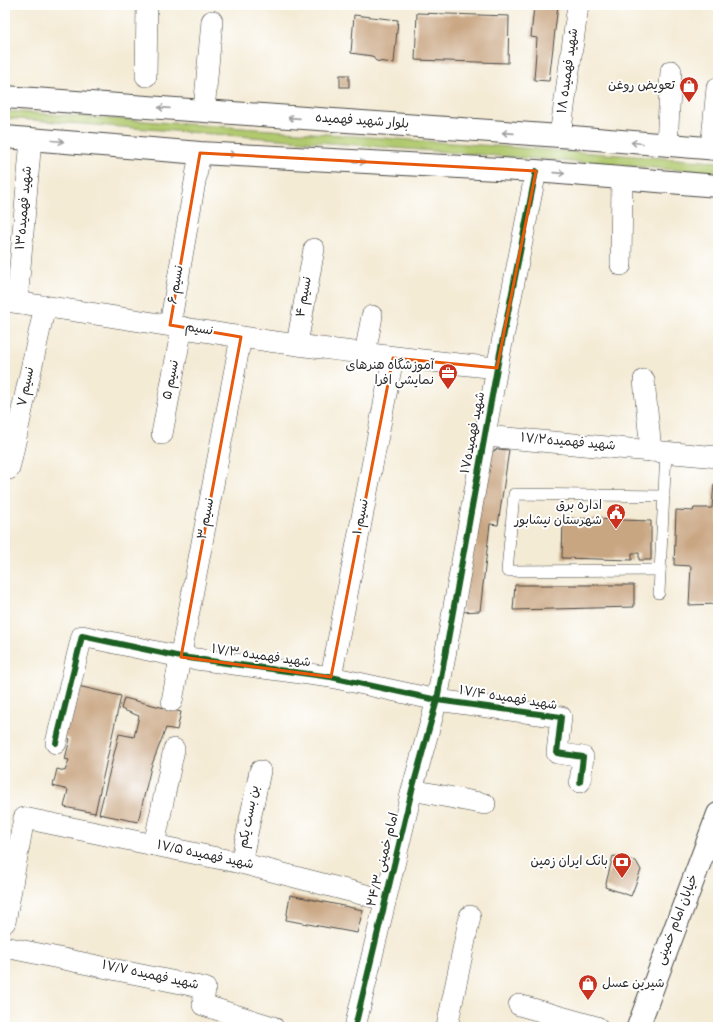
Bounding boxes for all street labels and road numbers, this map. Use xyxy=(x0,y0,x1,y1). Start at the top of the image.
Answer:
street label: شهید فهمیده ۱۸ xyxy=(554,27,584,115)
street label: بلوار شهید فهمیده xyxy=(314,109,410,135)
street label: شهید فهمیده۱۳ xyxy=(12,165,38,251)
street label: نسیم ۶ xyxy=(164,264,190,306)
street label: نسیم ۴ xyxy=(292,275,318,319)
street label: نسیم xyxy=(184,318,214,342)
street label: نسیم ۵ xyxy=(159,358,185,402)
street label: نسیم ۷ xyxy=(13,365,41,409)
street label: شهید فهمیده۱۷ xyxy=(457,390,491,476)
street label: شهید فهمیده۱۷/۲ xyxy=(520,429,616,457)
street label: نسیم ۳ xyxy=(194,497,220,541)
street label: نسیم ۱ xyxy=(349,497,375,537)
street label: شهید فهمیده ۱۷/۳ xyxy=(210,641,312,673)
street label: شهید فهمیده ۱۷/۴ xyxy=(457,682,559,716)
street label: بن بست یکم xyxy=(235,784,265,850)
street label: امام خمینی ۲۴/۳ xyxy=(363,811,405,909)
street label: شهید فهمیده ۱۷/۵ xyxy=(155,836,255,876)
street label: خیابان امام خمینی xyxy=(652,872,704,968)
street label: شهید فهمیده ۱۷/۷ xyxy=(100,956,200,996)

